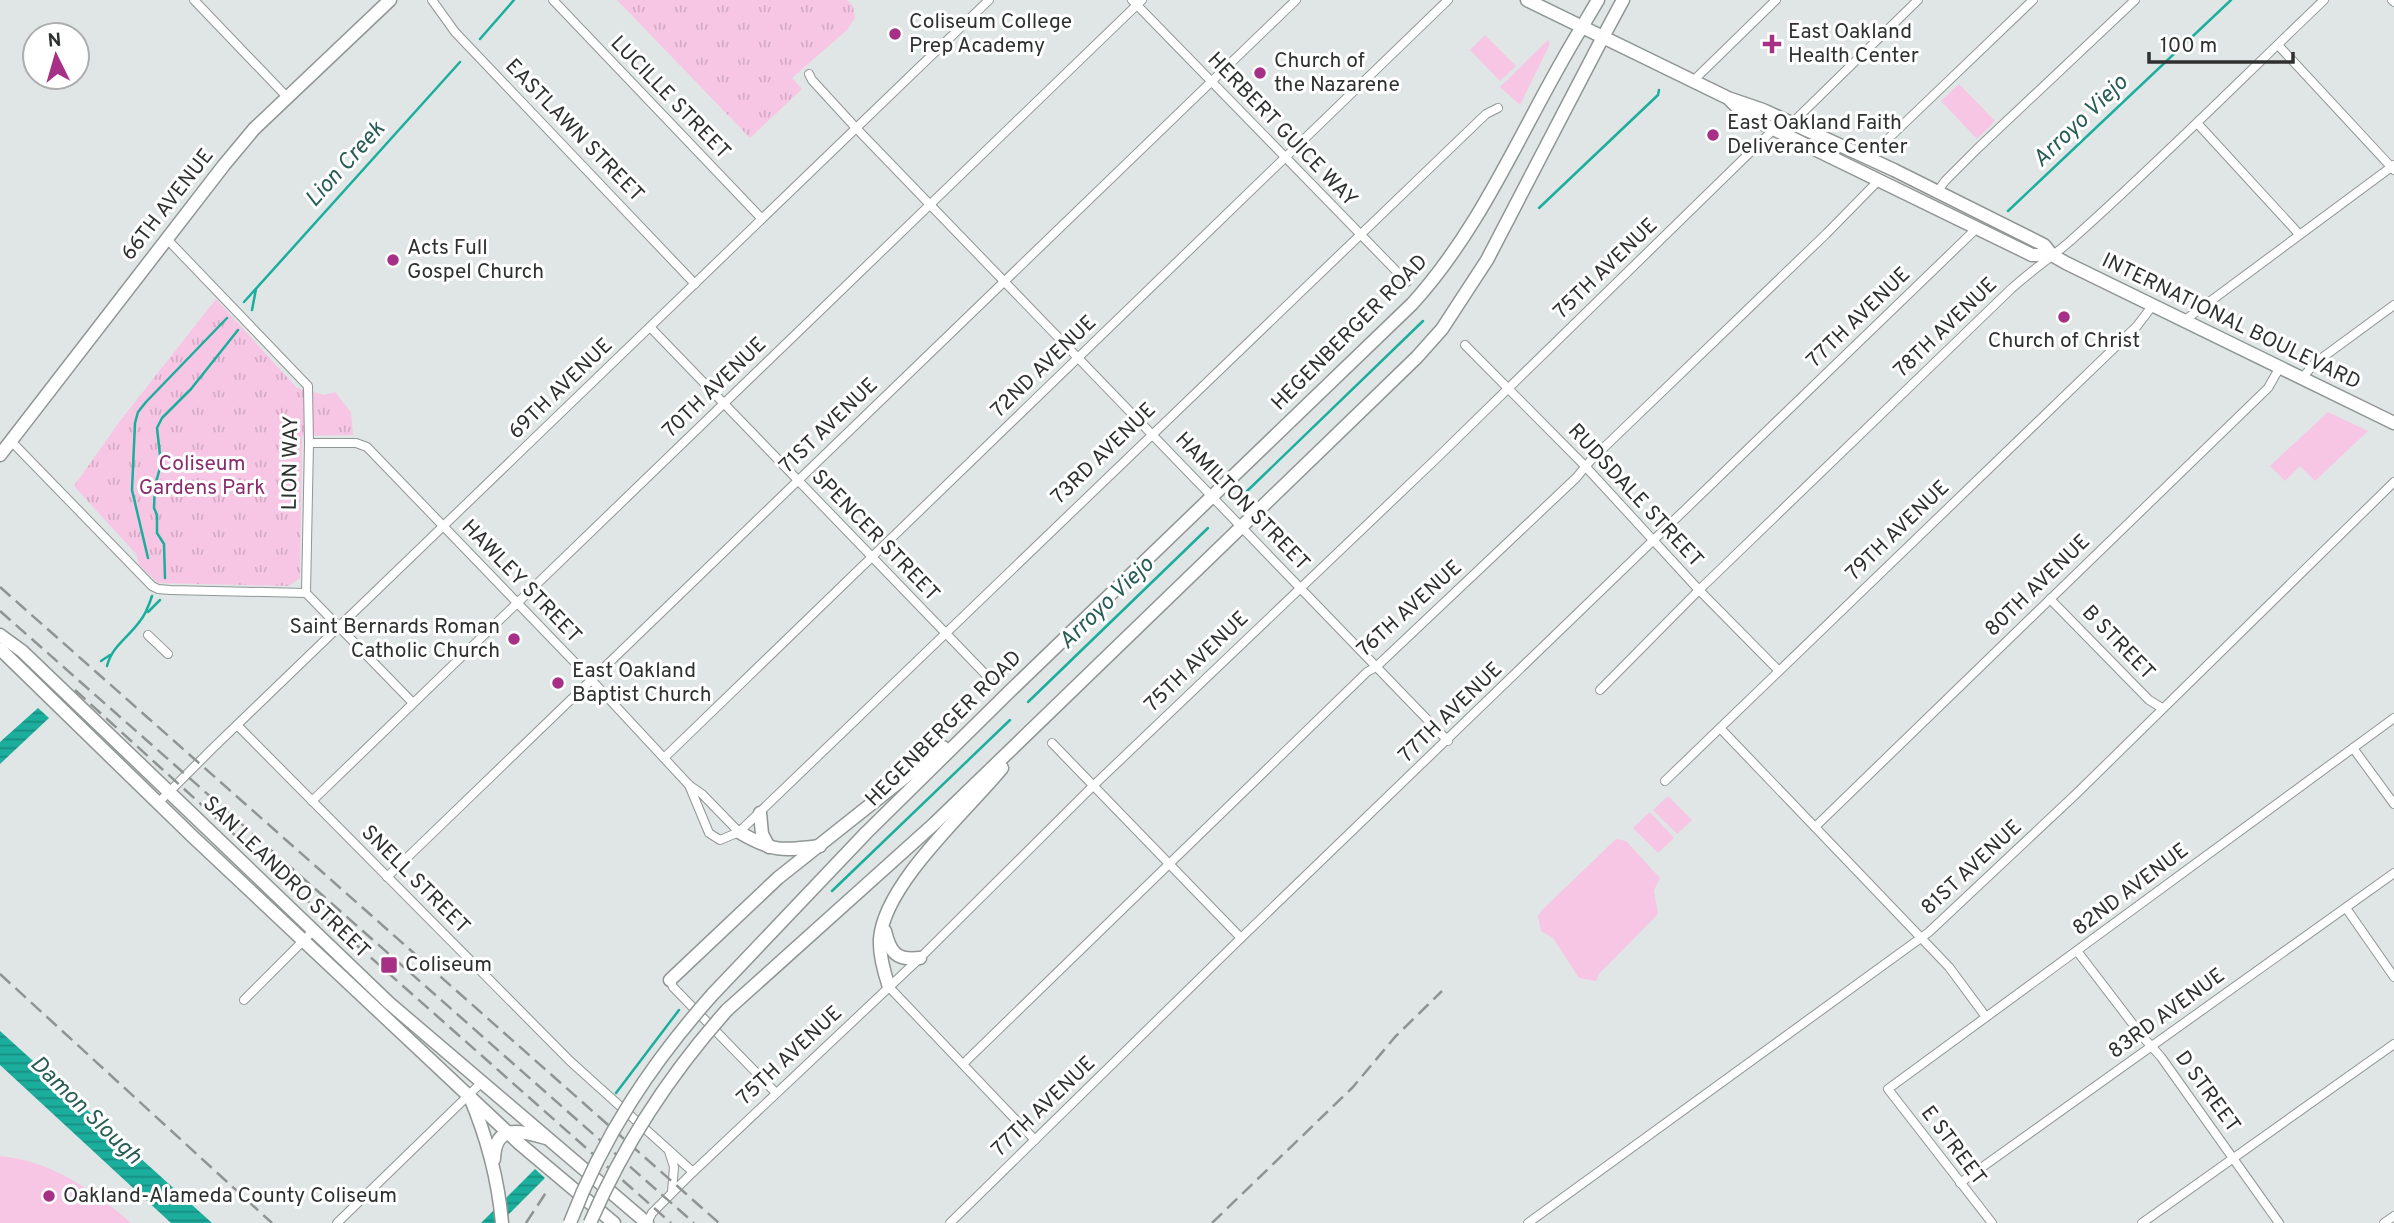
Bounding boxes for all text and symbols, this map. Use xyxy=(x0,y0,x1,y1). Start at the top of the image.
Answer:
place label: Coliseum College Prep Academy xyxy=(909,9,1072,60)
place label: East Oakland Health Center xyxy=(1788,19,1919,70)
north arrow xyxy=(21,21,91,91)
scale bar xyxy=(2149,21,2292,65)
marker: Coliseum College Prep Academy xyxy=(887,26,903,42)
text: N xyxy=(47,29,63,54)
street label: LUCILLE STREET xyxy=(604,30,736,166)
text: 100 m xyxy=(2160,33,2217,60)
marker: East Oakland Health Center xyxy=(1762,34,1782,54)
street label: HERBERT GUICE WAY xyxy=(1201,47,1363,213)
place label: Church of the Nazarene xyxy=(1274,48,1400,99)
street label: EASTLAWN STREET xyxy=(499,54,649,208)
marker: Church of the Nazarene xyxy=(1252,65,1268,81)
water label: Arroyo Viejo xyxy=(2027,69,2135,175)
place label: East Oakland Faith Deliverance Center xyxy=(1727,110,1908,161)
water label: Lion Creek xyxy=(300,116,392,214)
marker: East Oakland Faith Deliverance Center xyxy=(1705,127,1721,143)
street label: 66TH AVENUE xyxy=(116,143,220,267)
street label: 75TH AVENUE xyxy=(1548,213,1664,325)
place label: Acts Full Gospel Church xyxy=(407,235,544,286)
street label: INTERNATIONAL BOULEVARD xyxy=(2097,247,2365,397)
street label: HEGENBERGER ROAD xyxy=(1266,249,1434,417)
marker: Acts Full Gospel Church xyxy=(385,252,401,268)
street label: 77TH AVENUE xyxy=(1801,262,1917,374)
street label: 78TH AVENUE xyxy=(1889,272,2003,384)
marker: Church of Christ xyxy=(2056,309,2072,325)
street label: 72ND AVENUE xyxy=(985,310,1103,424)
place label: Church of Christ xyxy=(1988,328,2140,355)
street label: 70TH AVENUE xyxy=(657,332,773,444)
street label: 69TH AVENUE xyxy=(503,333,619,445)
street label: 71ST AVENUE xyxy=(774,372,884,480)
street label: 73RD AVENUE xyxy=(1046,397,1162,511)
street label: LION WAY xyxy=(277,415,305,511)
street label: RUDSDALE STREET xyxy=(1561,418,1709,574)
street label: HAMILTON STREET xyxy=(1169,427,1315,577)
park label: Coliseum Gardens Park xyxy=(139,451,265,502)
street label: SPENCER STREET xyxy=(805,464,945,608)
street label: 79TH AVENUE xyxy=(1840,475,1956,587)
street label: HAWLEY STREET xyxy=(455,514,587,650)
street label: 80TH AVENUE xyxy=(1980,529,2096,643)
water label: Arroyo Viejo xyxy=(1053,551,1161,657)
street label: 76TH AVENUE xyxy=(1352,555,1468,663)
street label: B STREET xyxy=(2076,600,2160,686)
street label: 75TH AVENUE xyxy=(1139,606,1255,718)
place label: Saint Bernards Roman Catholic Church xyxy=(290,614,500,665)
marker: Saint Bernards Roman Catholic Church xyxy=(506,631,522,647)
street label: HEGENBERGER ROAD xyxy=(860,645,1028,813)
street label: 77TH AVENUE xyxy=(1393,657,1509,769)
place label: East Oakland Baptist Church xyxy=(572,658,712,709)
marker: East Oakland Baptist Church xyxy=(550,675,566,691)
street label: SAN LEANDRO STREET xyxy=(197,791,375,965)
street label: 81ST AVENUE xyxy=(1916,814,2028,922)
street label: SNELL STREET xyxy=(355,820,475,940)
street label: 82ND AVENUE xyxy=(2068,838,2194,942)
place label: Coliseum xyxy=(405,952,492,979)
marker: Coliseum xyxy=(379,955,399,975)
street label: 83RD AVENUE xyxy=(2103,963,2231,1065)
street label: 75TH AVENUE xyxy=(732,1000,848,1112)
street label: D STREET xyxy=(2168,1046,2246,1138)
water label: Damon Slough xyxy=(23,1050,147,1172)
street label: 77TH AVENUE xyxy=(986,1051,1102,1163)
street label: E STREET xyxy=(1914,1101,1992,1191)
place label: Oakland-Alameda County Coliseum xyxy=(63,1183,397,1210)
marker: Oakland-Alameda County Coliseum xyxy=(41,1188,57,1204)

